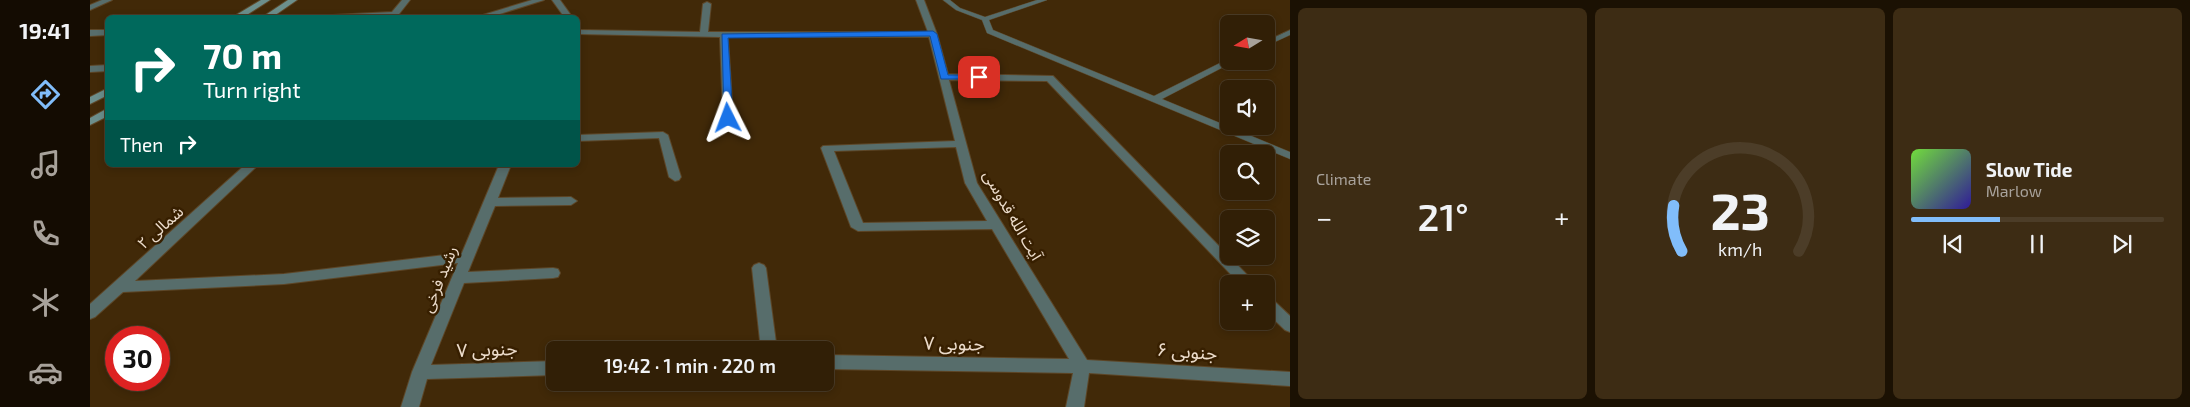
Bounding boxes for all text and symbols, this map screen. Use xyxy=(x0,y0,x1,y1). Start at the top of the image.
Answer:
north arrow xyxy=(1220,15,1275,70)
map controls xyxy=(1220,15,1275,330)
text: 19:41 xyxy=(19,17,71,43)
text: 70 m xyxy=(203,34,282,76)
icon: right xyxy=(120,35,185,100)
pin xyxy=(958,56,1000,98)
icon: arrive xyxy=(965,63,993,91)
text: Turn right xyxy=(203,76,301,102)
icon: directions xyxy=(28,77,63,112)
button: sound xyxy=(1220,80,1275,135)
position arrow xyxy=(701,91,753,143)
icon: right xyxy=(173,130,201,158)
text: Then xyxy=(120,133,163,156)
button: search xyxy=(1220,145,1275,200)
icon: music xyxy=(28,147,63,182)
text: Slow Tide xyxy=(1986,158,2072,181)
street label: آیت الله قدوسی xyxy=(979,166,1048,265)
text: Climate xyxy=(1316,169,1371,188)
text: 23 xyxy=(1710,178,1770,240)
text: Marlow xyxy=(1986,181,2042,200)
text: 21° xyxy=(1418,193,1469,239)
text: − xyxy=(1316,200,1332,234)
text: + xyxy=(1554,200,1569,234)
street label: ۲ شمالی xyxy=(133,201,187,253)
button: layers xyxy=(1220,210,1275,265)
icon: phone xyxy=(28,216,63,251)
icon: previous xyxy=(1939,230,1967,258)
icon: pause xyxy=(2023,230,2051,258)
icon: next xyxy=(2108,230,2136,258)
text: km/h xyxy=(1718,238,1762,260)
street label: رشید فرخی xyxy=(417,243,461,315)
button: + xyxy=(1220,275,1275,330)
icon: climate xyxy=(28,285,63,320)
speed limit sign: 30 xyxy=(105,326,170,391)
street label: ۷ جنوبی xyxy=(923,330,985,356)
street label: ۷ جنوبی xyxy=(456,336,518,362)
street label: ۶ جنوبی xyxy=(1156,337,1218,365)
text: 19:42 · 1 min · 220 m xyxy=(604,354,776,377)
icon: car xyxy=(28,355,63,390)

